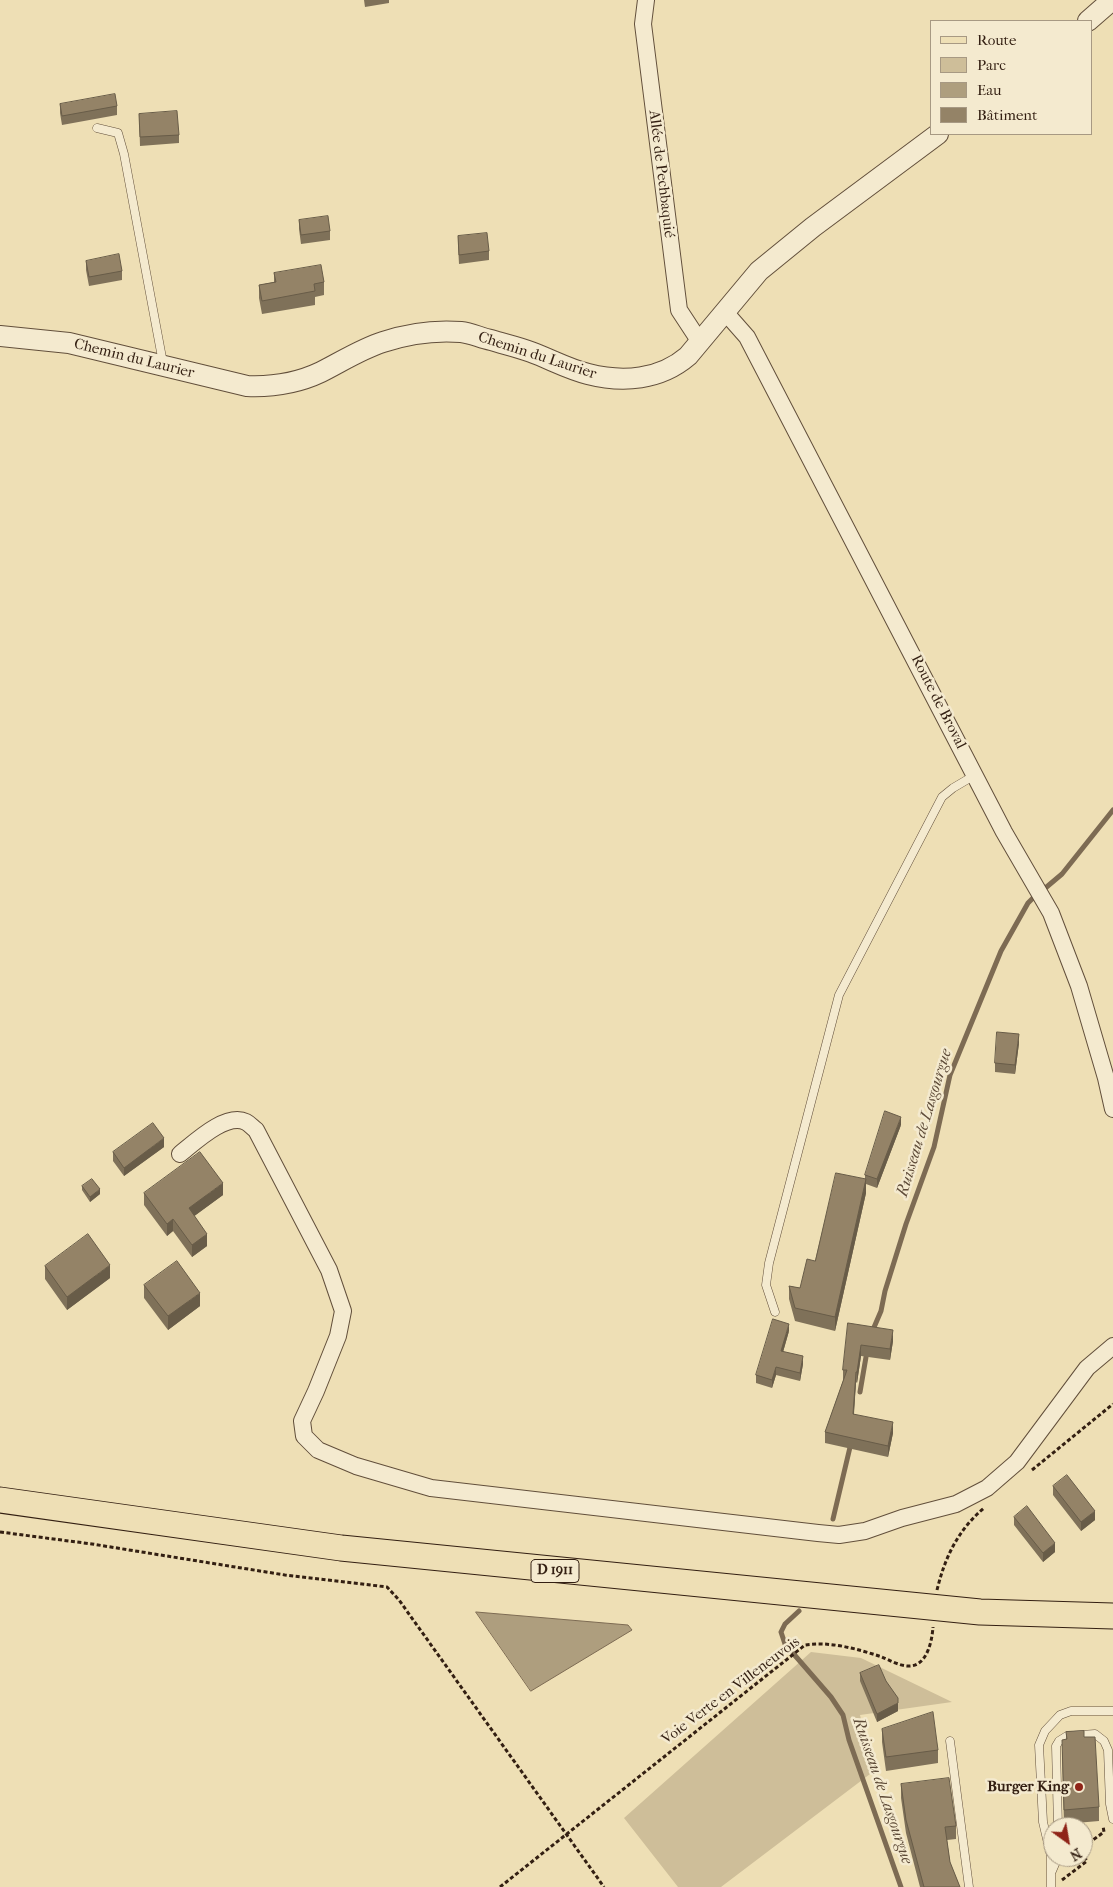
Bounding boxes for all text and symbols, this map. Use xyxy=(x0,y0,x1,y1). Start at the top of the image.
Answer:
legend xyxy=(930,20,1093,135)
text: Route xyxy=(977,31,1016,49)
text: Parc xyxy=(977,56,1006,74)
text: Eau xyxy=(977,81,1002,99)
text: Bâtiment xyxy=(977,106,1037,124)
street label: Allée de Pechbaquié xyxy=(644,109,678,239)
street label: Chemin du Laurier xyxy=(475,328,599,384)
street label: Chemin du Laurier xyxy=(72,335,196,383)
street label: Route de Broval xyxy=(907,652,969,752)
water label: Ruisseau de Lasgourgue xyxy=(893,1047,957,1199)
road number: D 1911 xyxy=(531,1560,579,1582)
street label: Voie Verte en Villeneuvois xyxy=(658,1633,804,1749)
water label: Ruisseau de Lasgourgue xyxy=(848,1715,916,1867)
place label: Burger King xyxy=(987,1778,1069,1796)
marker: Burger King xyxy=(1073,1781,1085,1793)
north arrow xyxy=(1043,1817,1093,1867)
text: N xyxy=(1067,1844,1085,1864)

